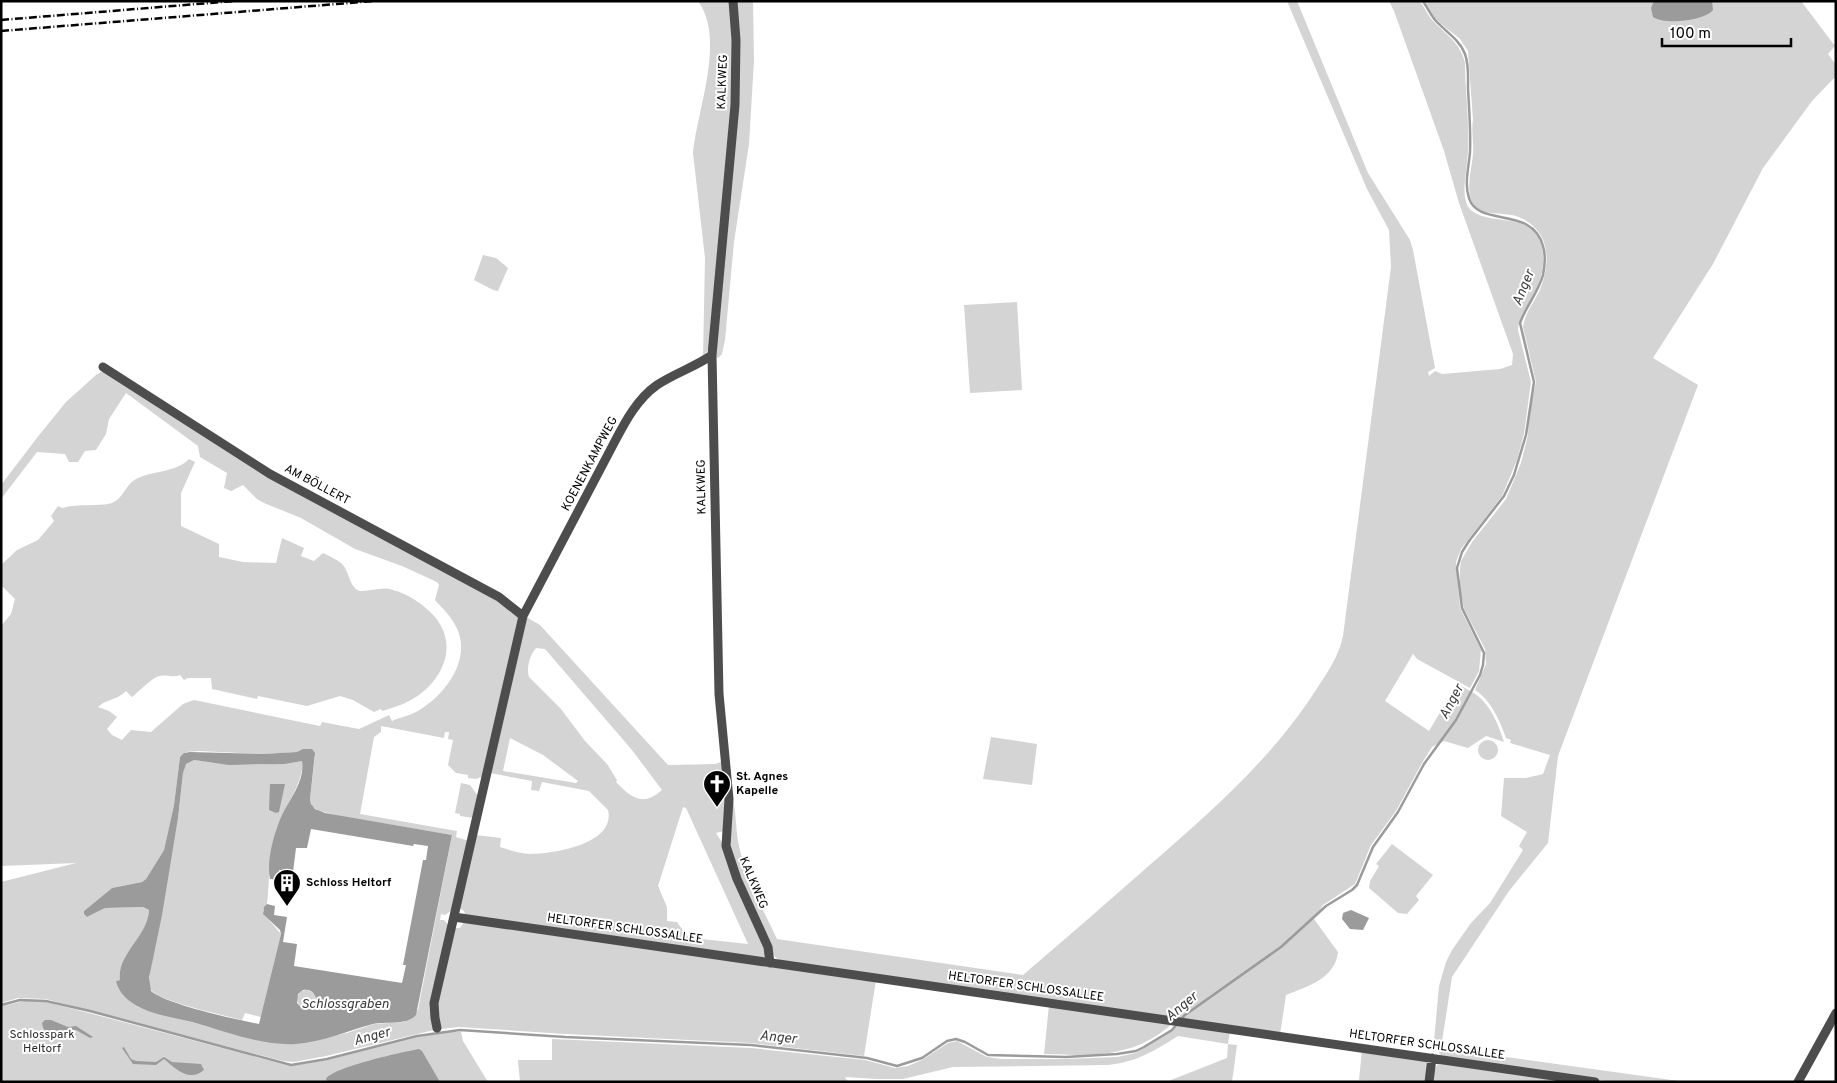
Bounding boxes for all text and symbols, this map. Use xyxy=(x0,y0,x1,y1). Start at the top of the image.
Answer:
scale bar xyxy=(1662,15,1791,47)
text: 100 m xyxy=(1670,25,1711,44)
street label: KALKWEG xyxy=(714,54,732,110)
water label: Anger xyxy=(1509,266,1539,308)
street label: KOENENKAMPWEG xyxy=(558,414,622,514)
street label: KALKWEG xyxy=(694,459,710,515)
street label: AM BÖLLERT xyxy=(281,461,353,509)
water label: Anger xyxy=(1436,680,1469,722)
church icon: St. Agnes Kapelle xyxy=(702,769,732,808)
place label: St. Agnes Kapelle xyxy=(736,769,788,799)
street label: KALKWEG xyxy=(735,854,771,912)
building icon: Schloss Heltorf xyxy=(272,868,302,907)
place label: Schloss Heltorf xyxy=(306,875,392,891)
street label: HELTORFER SCHLOSSALLEE xyxy=(546,910,704,948)
street label: HELTORFER SCHLOSSALLEE xyxy=(947,968,1105,1006)
water label: Anger xyxy=(1162,988,1203,1025)
water label: Schlossgraben xyxy=(301,996,389,1013)
water label: Anger xyxy=(352,1024,394,1050)
street label: HELTORFER SCHLOSSALLEE xyxy=(1348,1026,1506,1064)
park label: Schlosspark Heltorf xyxy=(9,1027,75,1057)
water label: Anger xyxy=(759,1028,799,1049)

